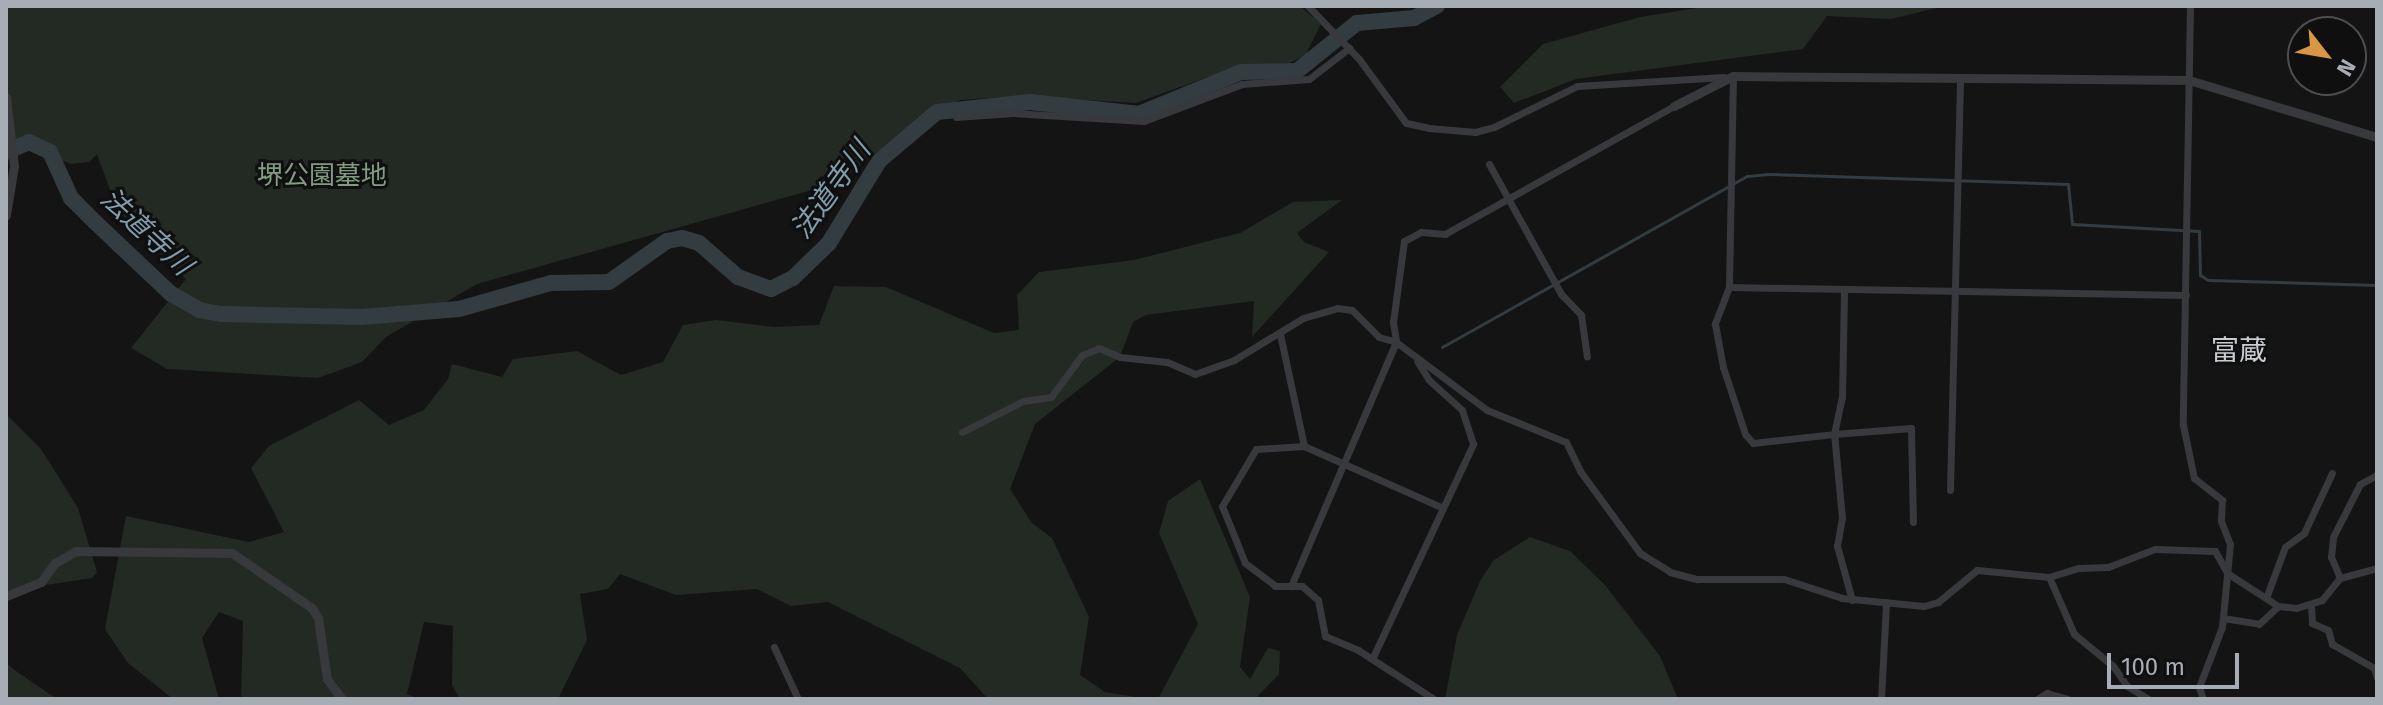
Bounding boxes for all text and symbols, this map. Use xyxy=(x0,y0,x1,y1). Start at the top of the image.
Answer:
north arrow xyxy=(2287,16,2367,96)
text: N xyxy=(2331,54,2362,81)
water label: 法道寺川 xyxy=(784,135,878,245)
park label: 堺公園墓地 xyxy=(257,160,387,192)
water label: 法道寺川 xyxy=(94,182,198,282)
district label: 富蔵 xyxy=(2211,334,2267,368)
scale bar xyxy=(2111,637,2243,687)
text: 100 m xyxy=(2121,653,2185,681)

